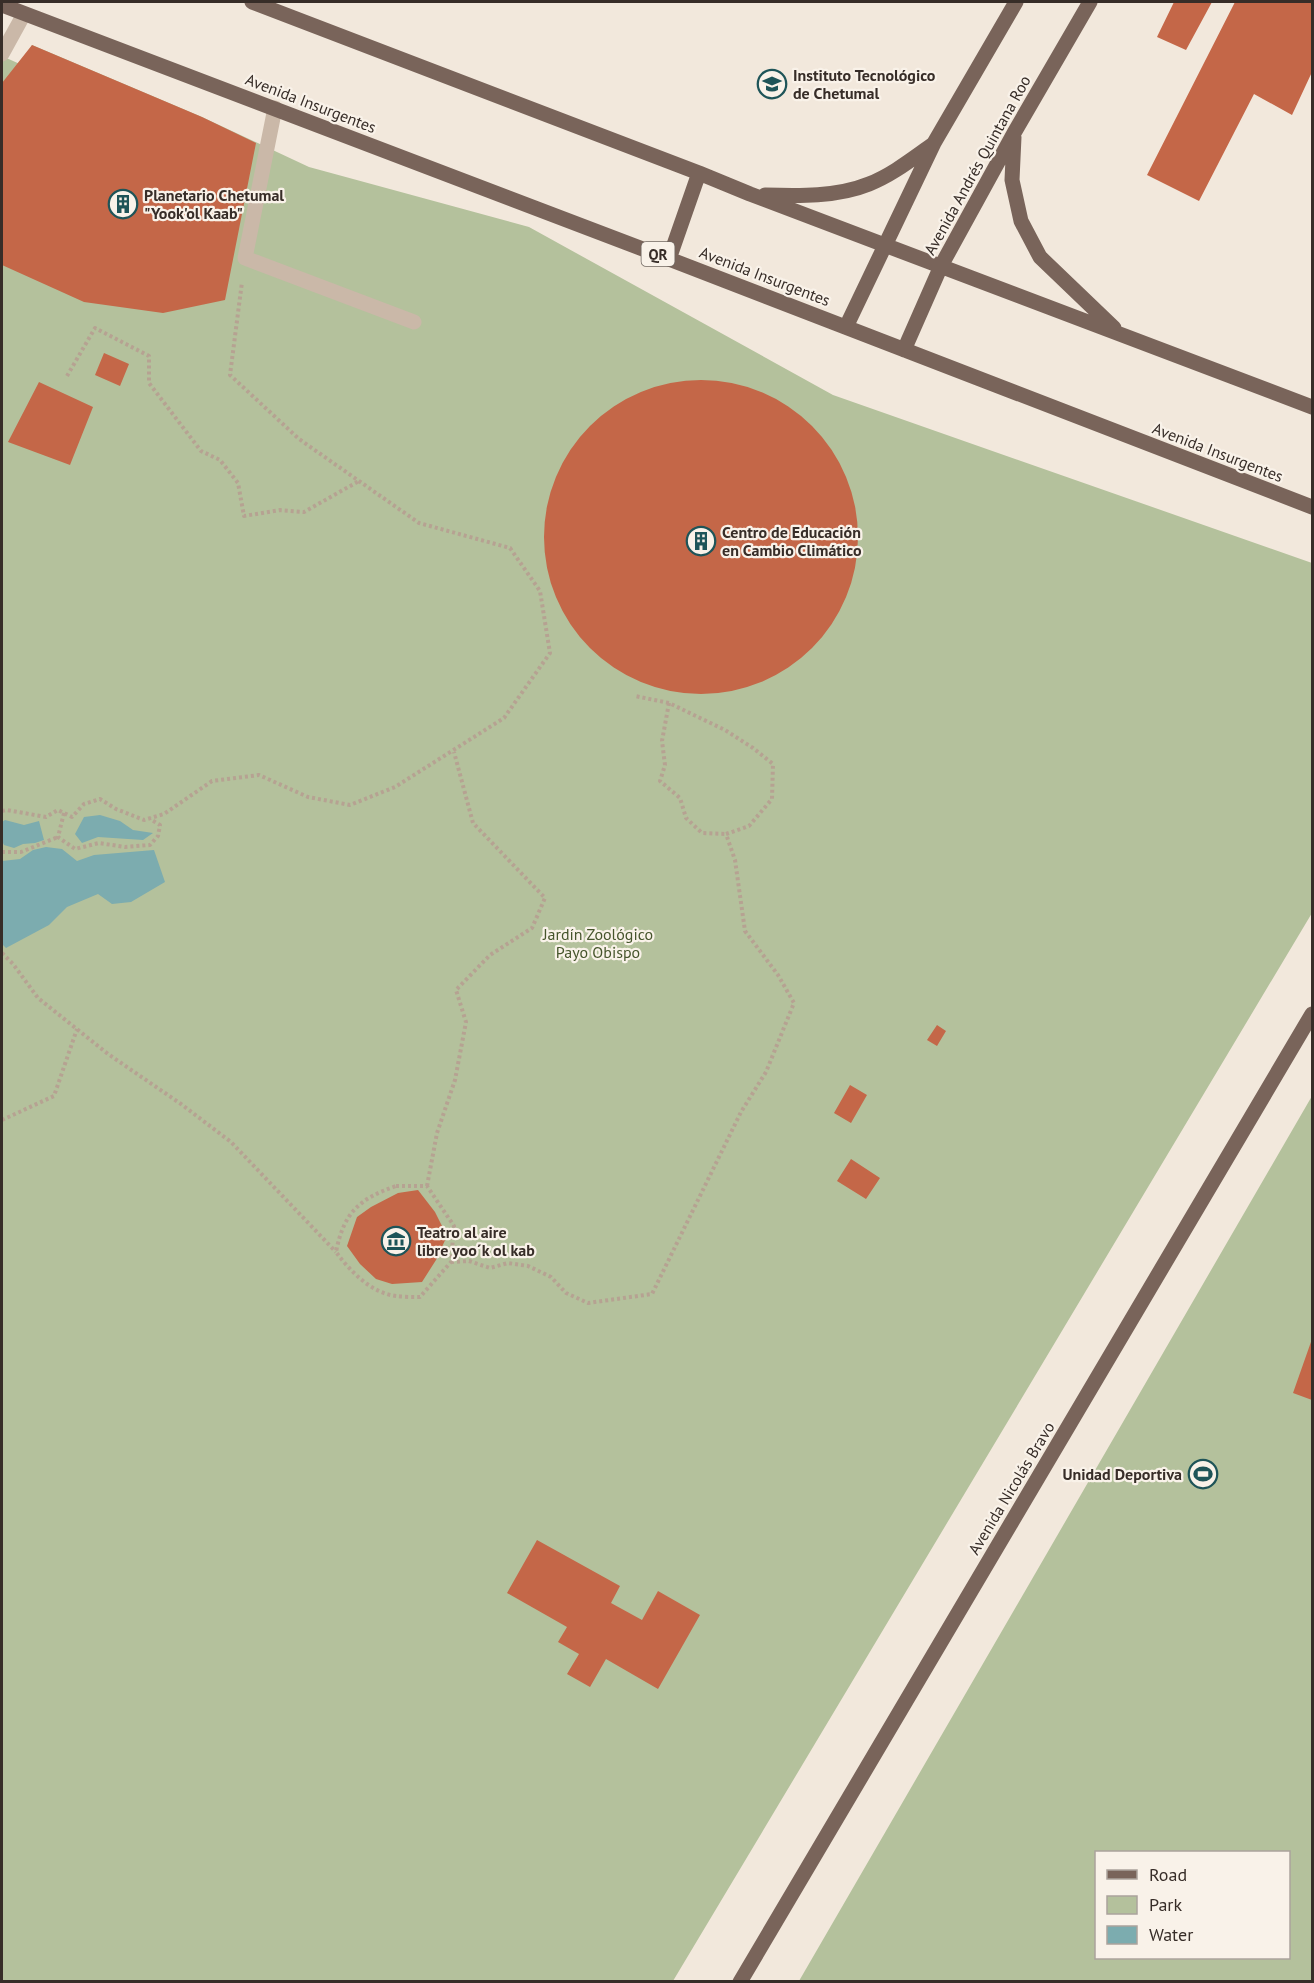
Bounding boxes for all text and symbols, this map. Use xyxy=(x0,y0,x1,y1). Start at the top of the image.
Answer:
place label: Instituto Tecnológico de Chetumal xyxy=(793,65,936,103)
school or university icon: Instituto Tecnológico de Chetumal xyxy=(756,68,788,100)
street label: Avenida Insurgentes xyxy=(243,69,379,137)
street label: Avenida Andrés Quintana Roo xyxy=(919,72,1035,258)
place label: Planetario Chetumal "Yook'ol Kaab" xyxy=(144,185,284,223)
building icon: Planetario Chetumal "Yook'ol Kaab" xyxy=(107,188,139,220)
road number: QR xyxy=(642,242,674,266)
street label: Avenida Insurgentes xyxy=(697,242,833,310)
street label: Avenida Insurgentes xyxy=(1150,418,1286,486)
place label: Centro de Educación en Cambio Climático xyxy=(722,522,862,560)
building icon: Centro de Educación en Cambio Climático xyxy=(685,525,717,557)
park label: Jardín Zoológico Payo Obispo xyxy=(542,924,653,962)
place label: Teatro al aire libre yoo´k ol kab xyxy=(417,1222,535,1260)
museum icon: Teatro al aire libre yoo´k ol kab xyxy=(380,1225,412,1257)
street label: Avenida Nicolás Bravo xyxy=(963,1418,1059,1558)
sports icon: Unidad Deportiva xyxy=(1187,1458,1219,1490)
place label: Unidad Deportiva xyxy=(1062,1464,1182,1484)
legend xyxy=(1095,1851,1290,1959)
text: Road xyxy=(1149,1863,1187,1886)
text: Park xyxy=(1149,1893,1182,1916)
text: Water xyxy=(1149,1923,1193,1946)

